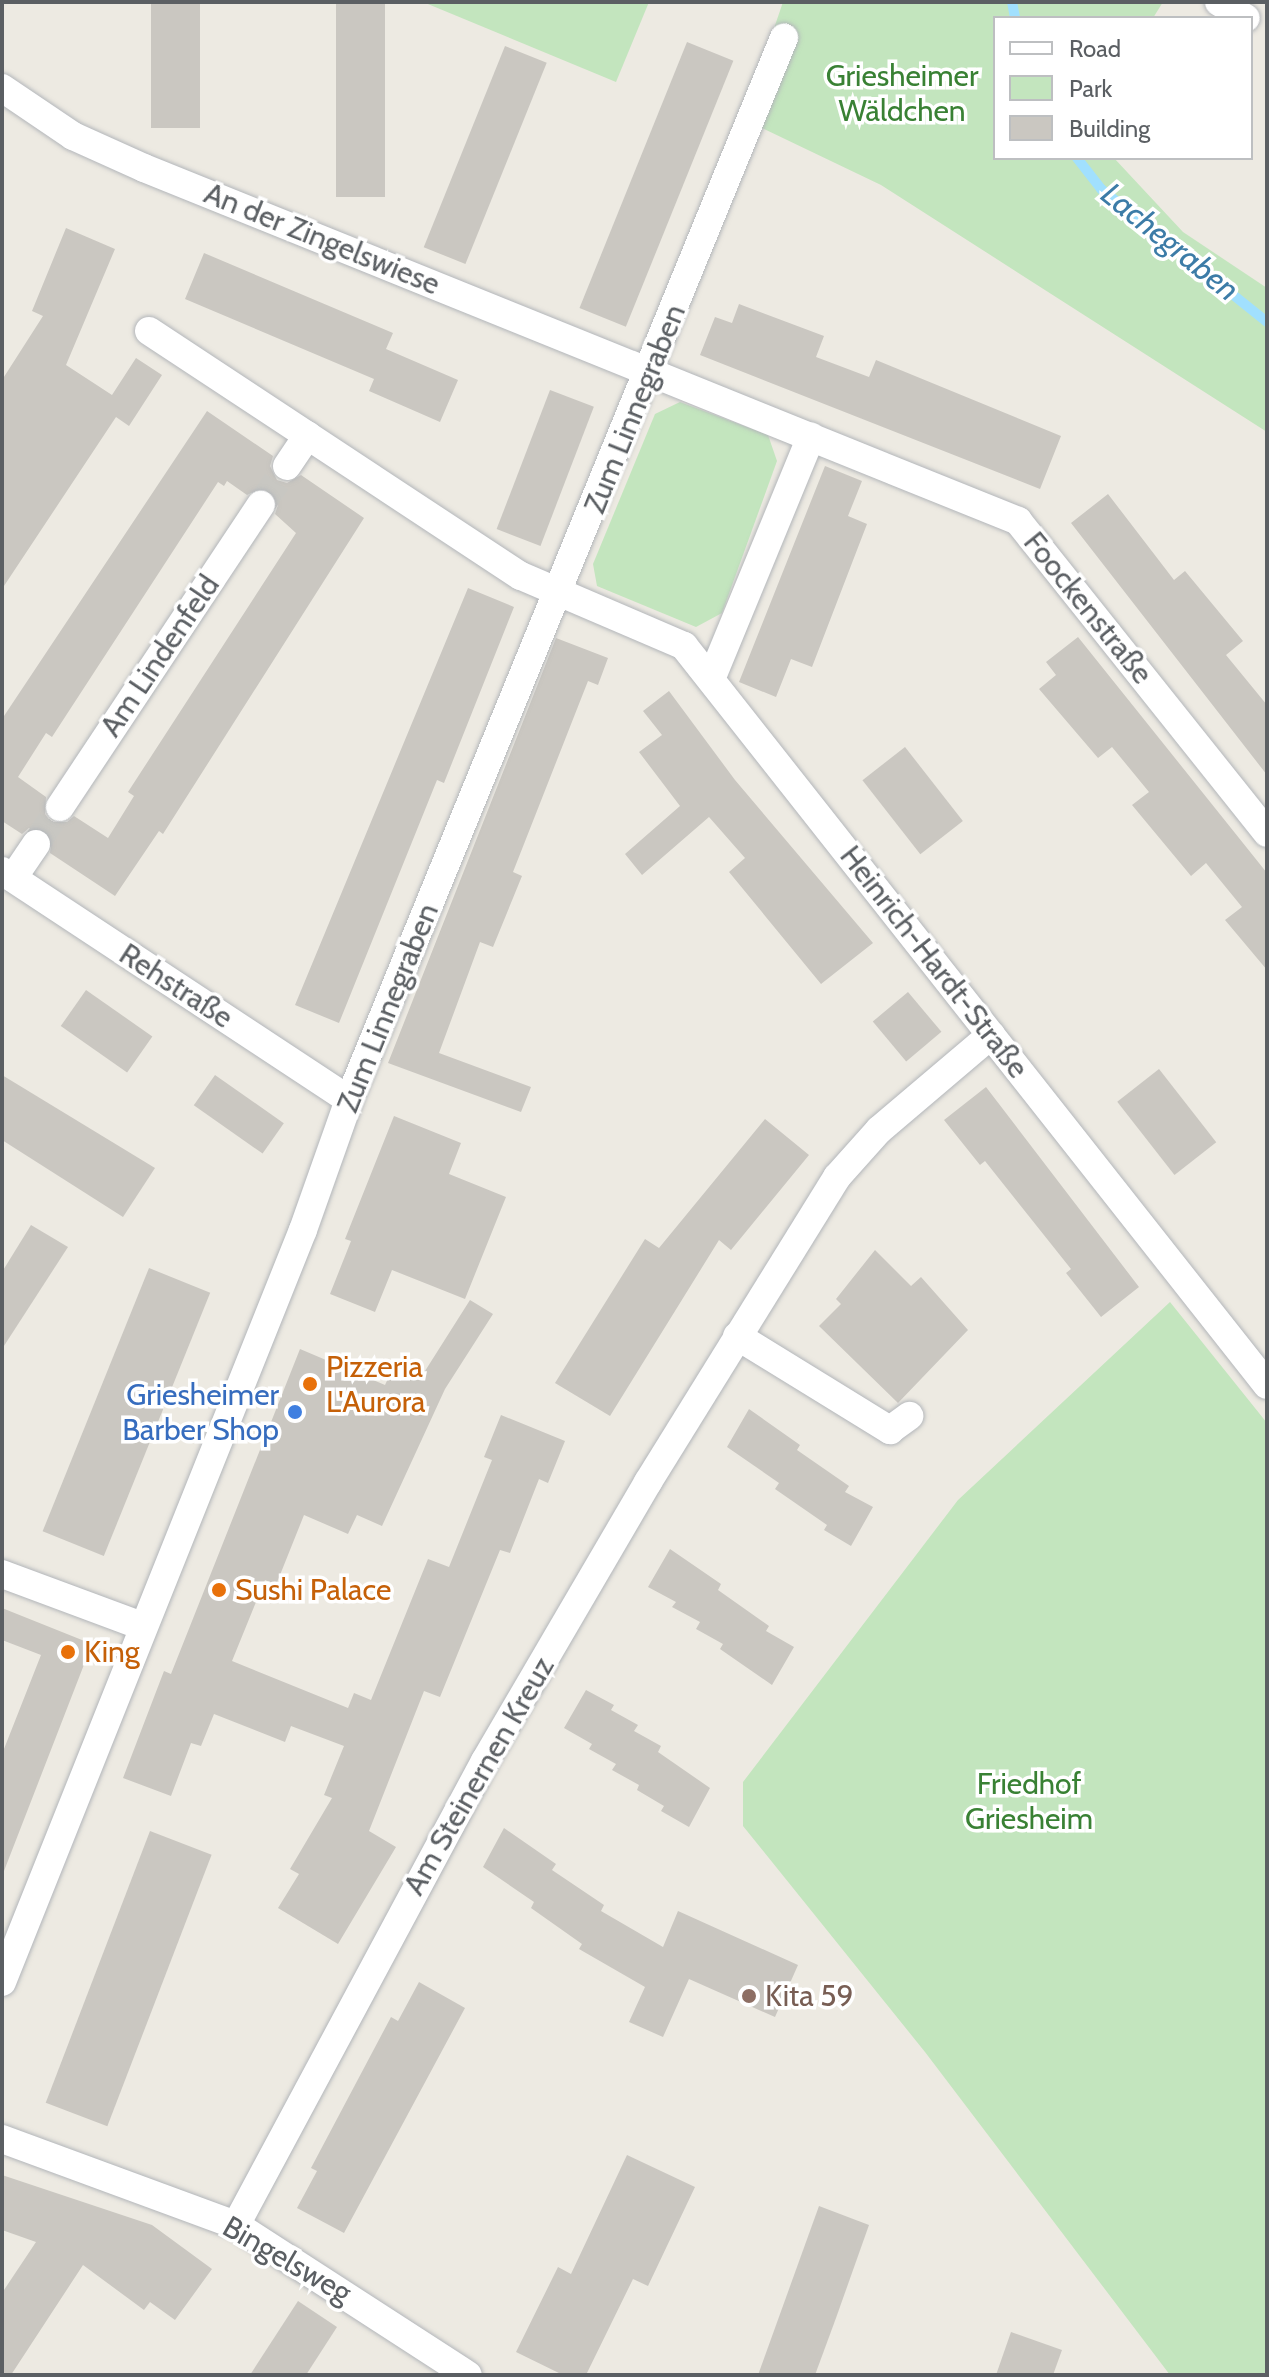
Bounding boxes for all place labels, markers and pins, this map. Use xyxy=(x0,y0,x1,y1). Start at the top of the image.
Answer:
place label: Pizzeria L'Aurora xyxy=(326,1349,425,1420)
marker: Pizzeria L'Aurora xyxy=(301,1375,319,1393)
place label: Griesheimer Barber Shop xyxy=(122,1377,279,1448)
marker: Griesheimer Barber Shop xyxy=(286,1403,304,1421)
place label: Sushi Palace xyxy=(235,1572,391,1608)
marker: Sushi Palace xyxy=(210,1581,228,1599)
place label: King xyxy=(84,1634,140,1670)
marker: King xyxy=(59,1643,77,1661)
place label: Kita 59 xyxy=(765,1978,854,2014)
marker: Kita 59 xyxy=(740,1987,758,2005)

